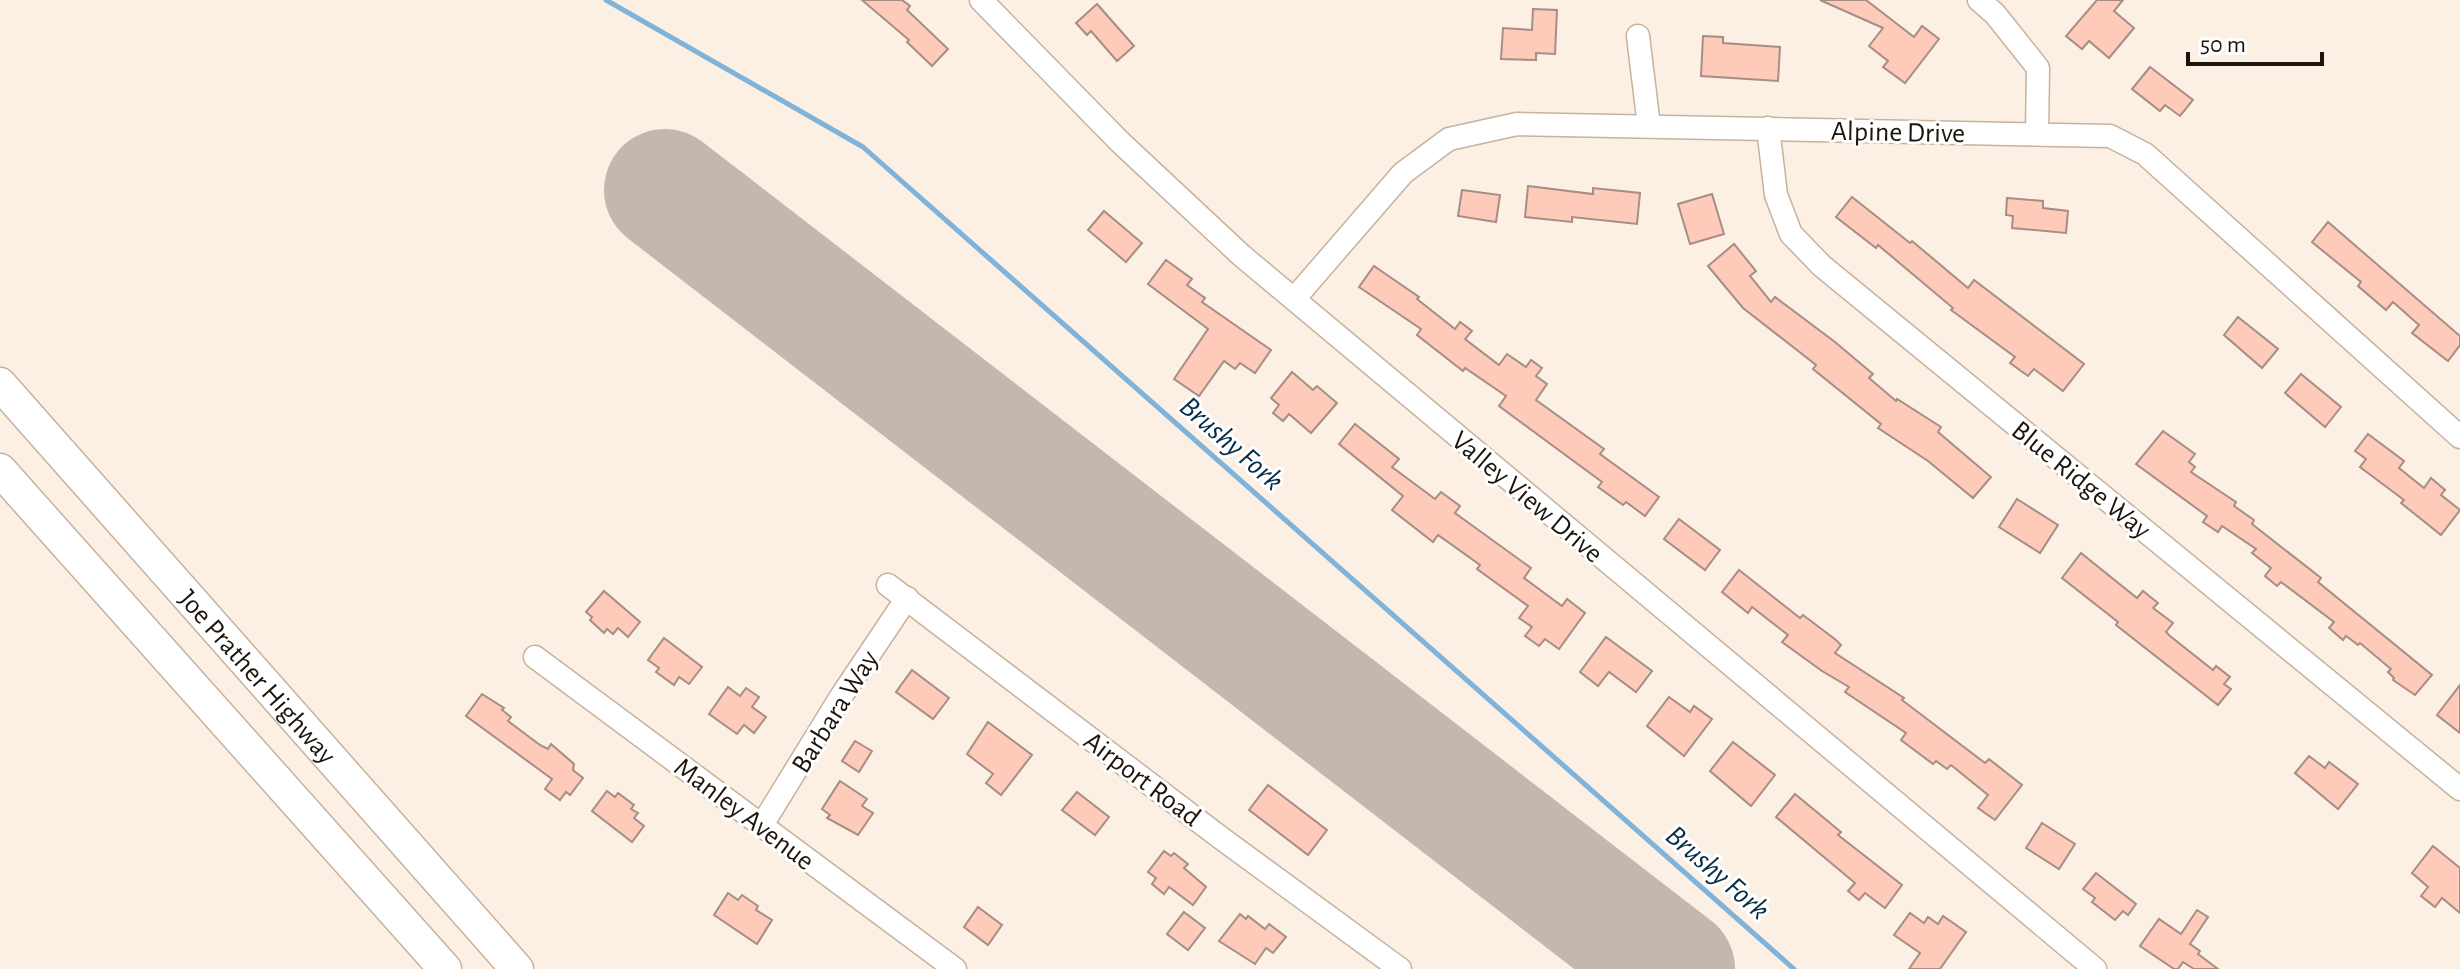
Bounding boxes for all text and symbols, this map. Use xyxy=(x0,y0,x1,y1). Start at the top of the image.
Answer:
scale bar xyxy=(2188,16,2322,66)
text: 50 m xyxy=(2200,33,2246,57)
street label: Alpine Drive xyxy=(1831,118,1965,148)
water label: Brushy Fork xyxy=(1174,391,1289,497)
street label: Blue Ridge Way xyxy=(2006,416,2156,545)
street label: Valley View Drive xyxy=(1446,426,1608,569)
street label: Joe Prather Highway xyxy=(173,585,341,770)
street label: Barbara Way xyxy=(787,646,884,778)
street label: Airport Road xyxy=(1078,727,1205,832)
street label: Manley Avenue xyxy=(669,753,819,876)
water label: Brushy Fork xyxy=(1660,820,1775,926)

